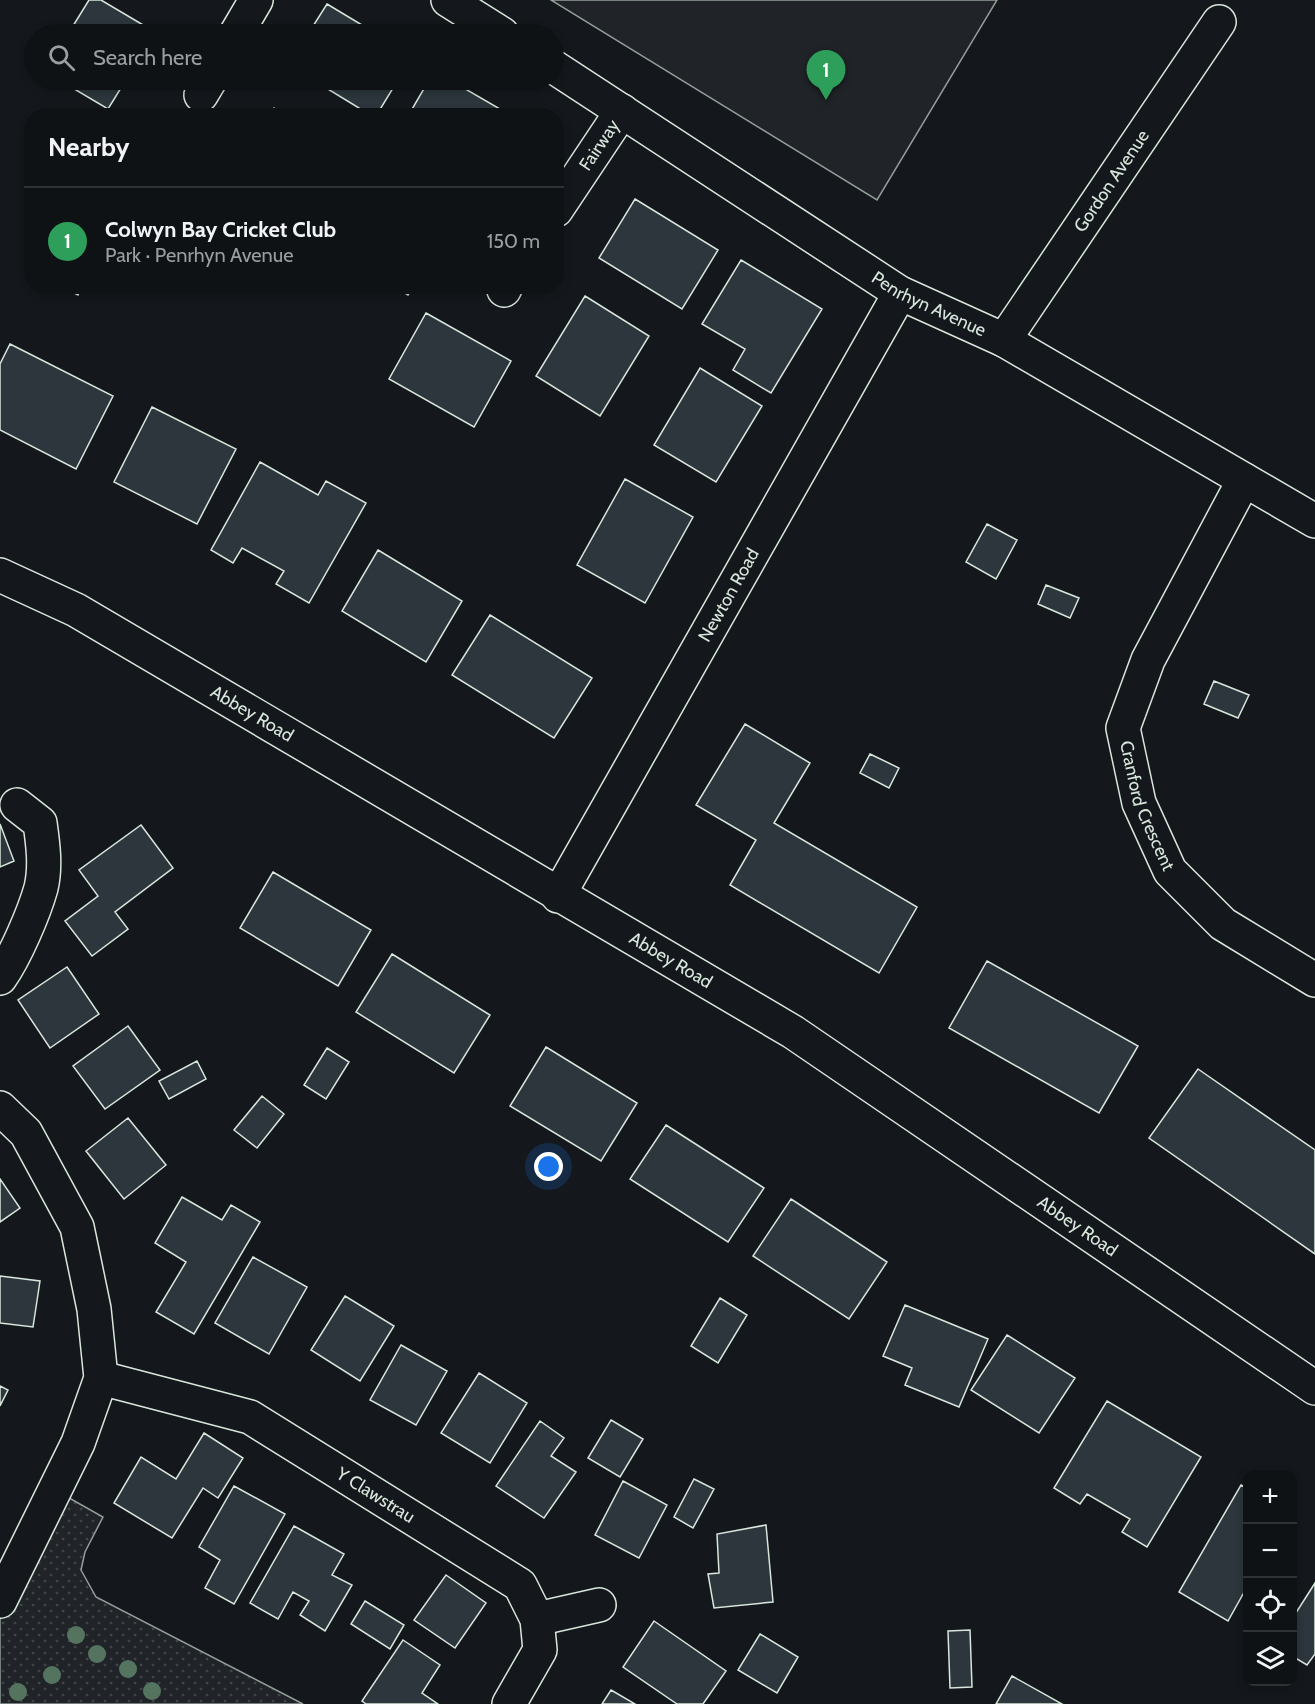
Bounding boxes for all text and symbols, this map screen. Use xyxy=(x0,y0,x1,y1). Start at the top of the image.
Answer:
search box xyxy=(24,24,564,90)
icon: search xyxy=(45,41,78,74)
text: Search here xyxy=(93,44,202,71)
pin: 1 xyxy=(806,51,846,100)
street label: Fairway xyxy=(574,115,624,175)
street label: Gordon Avenue xyxy=(1069,126,1154,236)
text: Nearby xyxy=(48,131,129,163)
text: Colwyn Bay Cricket Club xyxy=(105,216,336,243)
text: 1 xyxy=(64,229,71,253)
text: 150 m xyxy=(487,229,540,253)
text: Park · Penrhyn Avenue xyxy=(105,243,293,267)
street label: Penrhyn Avenue xyxy=(867,266,989,341)
street label: Newton Road xyxy=(694,544,764,646)
street label: Abbey Road xyxy=(207,681,298,747)
street label: Cranford Crescent xyxy=(1115,739,1179,874)
street label: Abbey Road xyxy=(626,927,716,993)
your location xyxy=(534,1152,563,1181)
street label: Abbey Road xyxy=(1033,1191,1122,1261)
street label: Y Clawstrau xyxy=(332,1462,419,1528)
map controls xyxy=(1243,1470,1297,1686)
button: + xyxy=(1243,1470,1297,1524)
button: − xyxy=(1243,1524,1297,1578)
button: locate xyxy=(1243,1578,1297,1632)
button: layers xyxy=(1243,1632,1297,1686)

